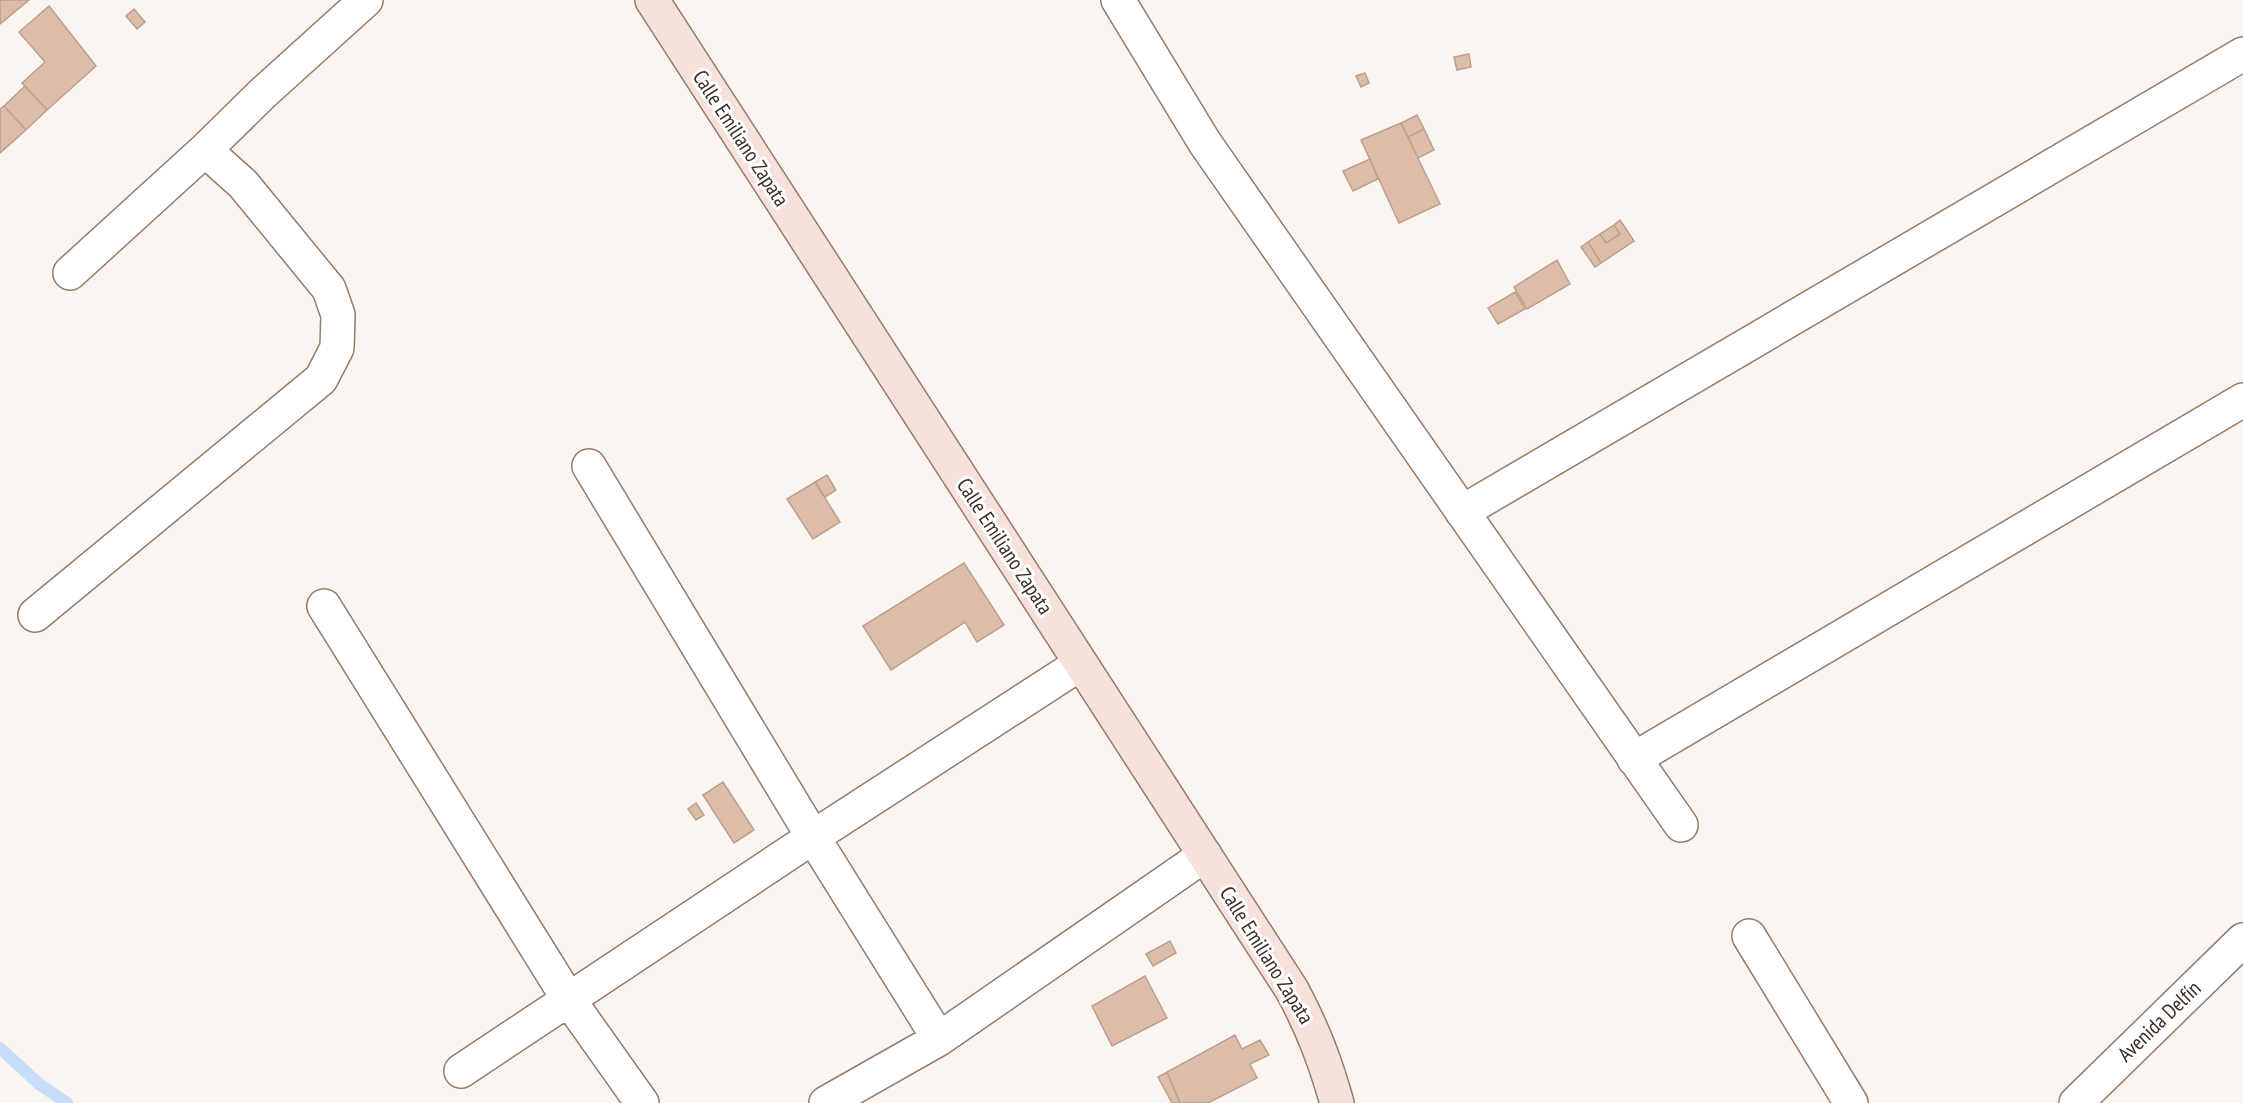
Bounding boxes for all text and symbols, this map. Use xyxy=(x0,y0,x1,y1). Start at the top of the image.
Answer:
street label: Calle Emiliano Zapata xyxy=(687,65,795,211)
street label: Calle Emiliano Zapata xyxy=(951,473,1059,619)
street label: Calle Emiliano Zapata xyxy=(1214,881,1320,1029)
street label: Avenida Delfín xyxy=(2112,975,2206,1067)

